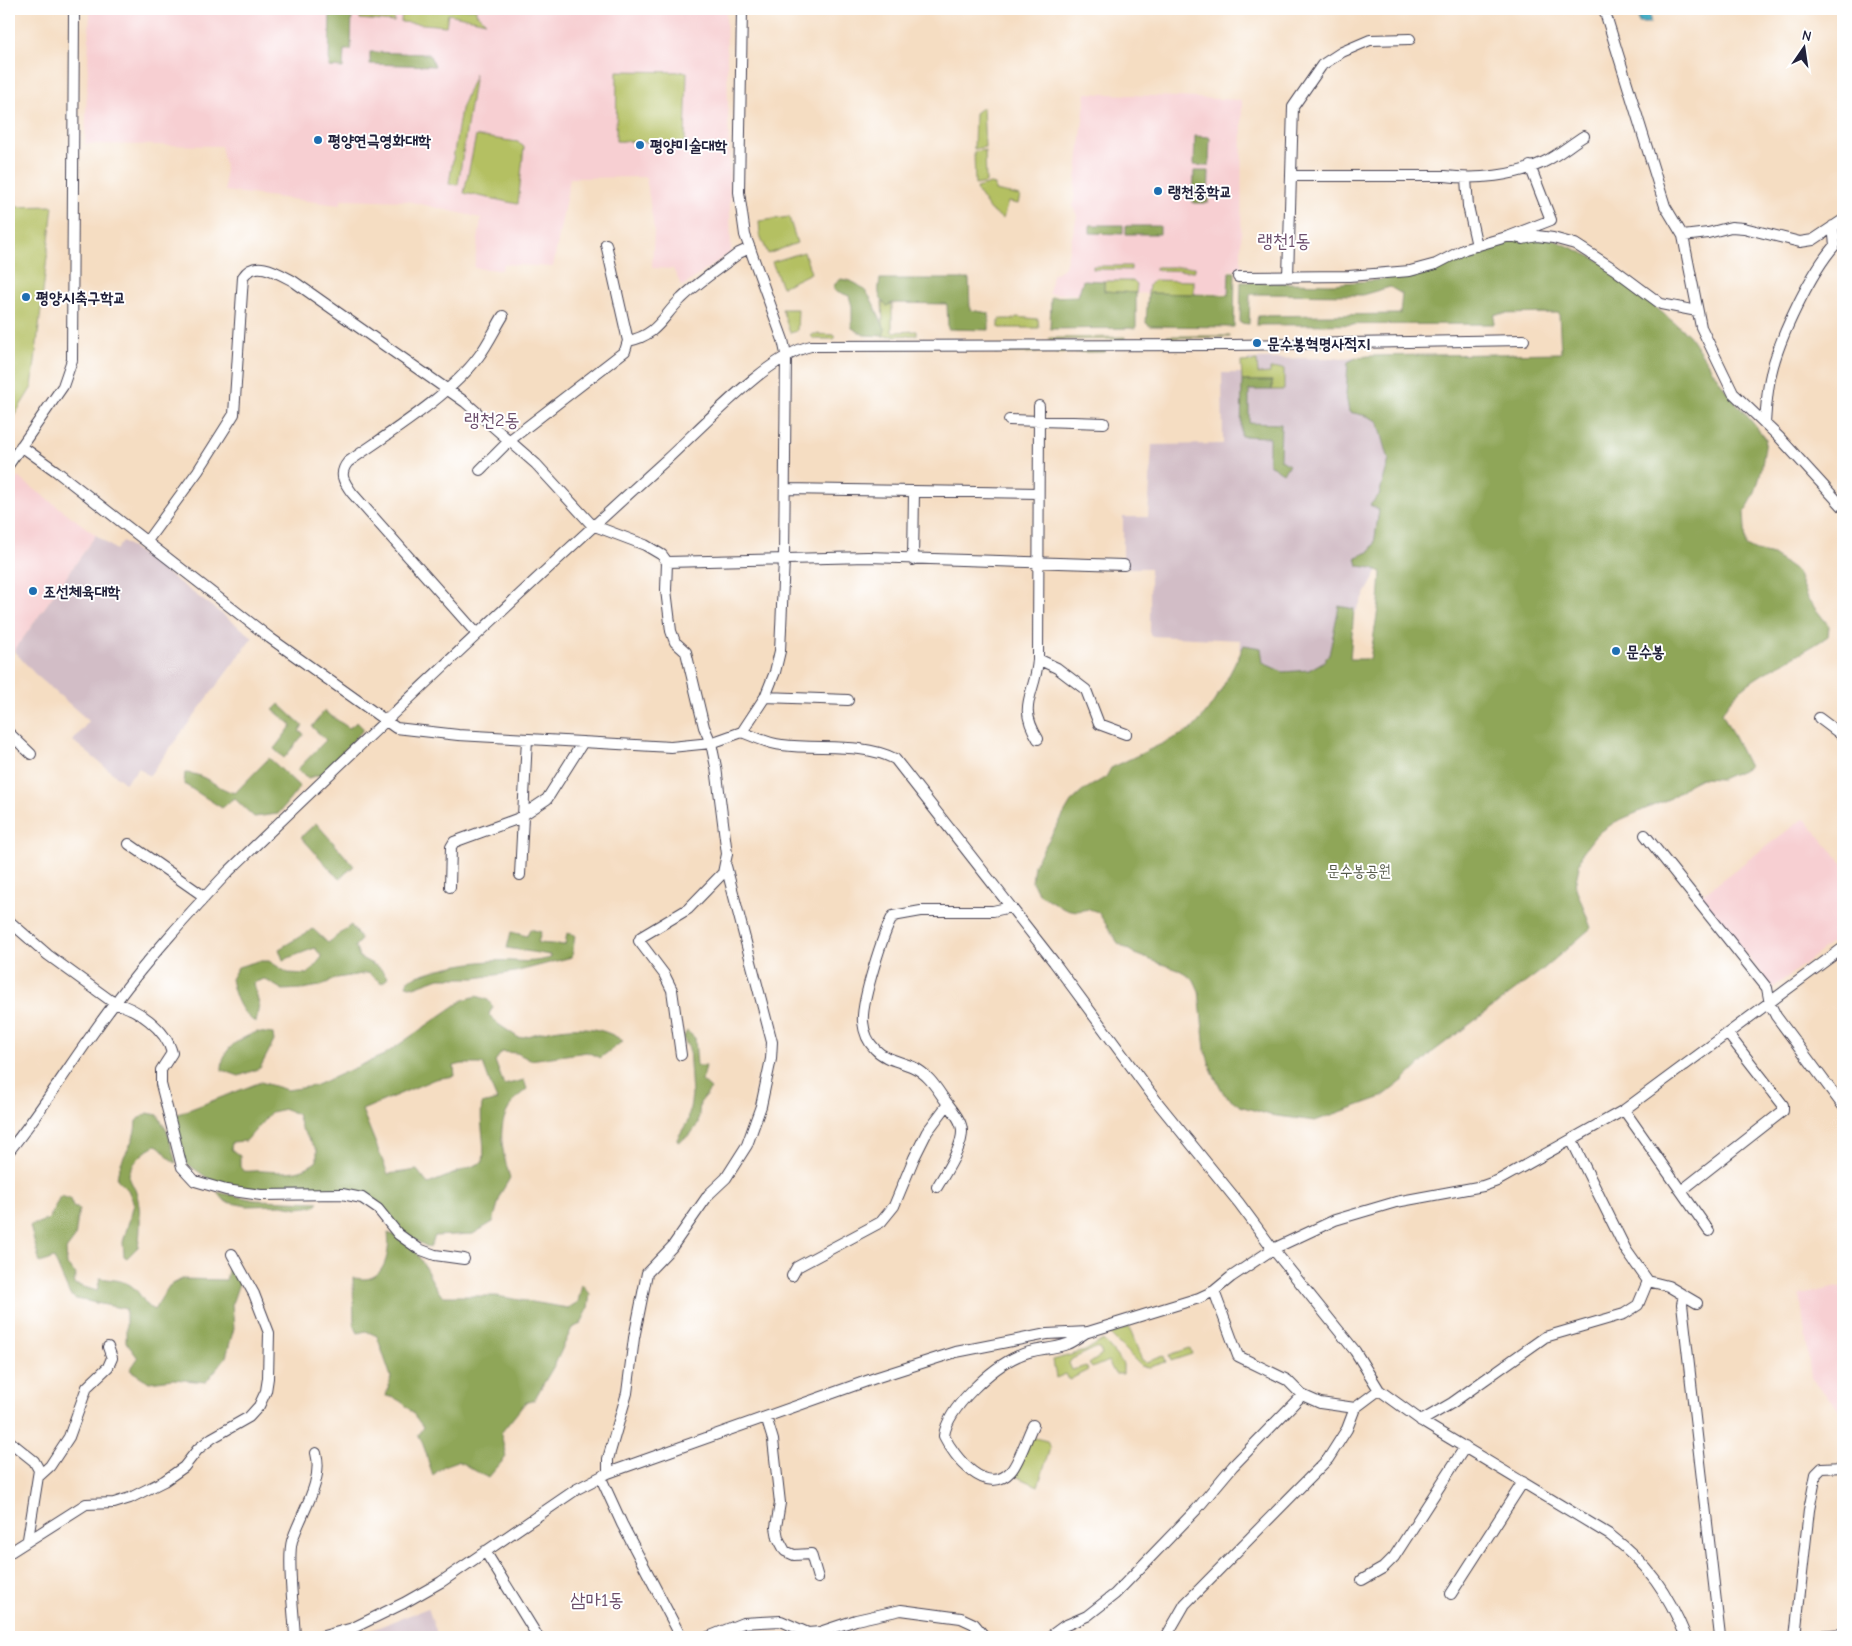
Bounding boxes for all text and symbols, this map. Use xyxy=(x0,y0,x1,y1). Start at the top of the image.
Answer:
north arrow xyxy=(1780,22,1830,72)
text: N xyxy=(1800,27,1813,45)
place label: 평양연극영화대학 xyxy=(328,132,431,150)
marker: 평양연극영화대학 xyxy=(312,134,324,146)
place label: 평양미술대학 xyxy=(650,137,727,155)
marker: 평양미술대학 xyxy=(634,139,646,151)
place label: 랭천중학교 xyxy=(1168,183,1232,201)
marker: 랭천중학교 xyxy=(1152,185,1164,197)
district label: 랭천1동 xyxy=(1257,230,1311,252)
place label: 평양시축구학교 xyxy=(36,289,126,307)
marker: 평양시축구학교 xyxy=(20,291,32,303)
place label: 문수봉혁명사적지 xyxy=(1267,335,1370,353)
marker: 문수봉혁명사적지 xyxy=(1251,337,1263,349)
district label: 랭천2동 xyxy=(464,409,520,431)
place label: 조선체육대학 xyxy=(43,583,120,601)
marker: 조선체육대학 xyxy=(27,585,39,597)
place label: 문수봉 xyxy=(1626,643,1665,661)
marker: 문수봉 xyxy=(1610,645,1622,657)
park label: 문수봉공원 xyxy=(1327,862,1391,880)
district label: 삼마1동 xyxy=(570,1589,624,1611)

